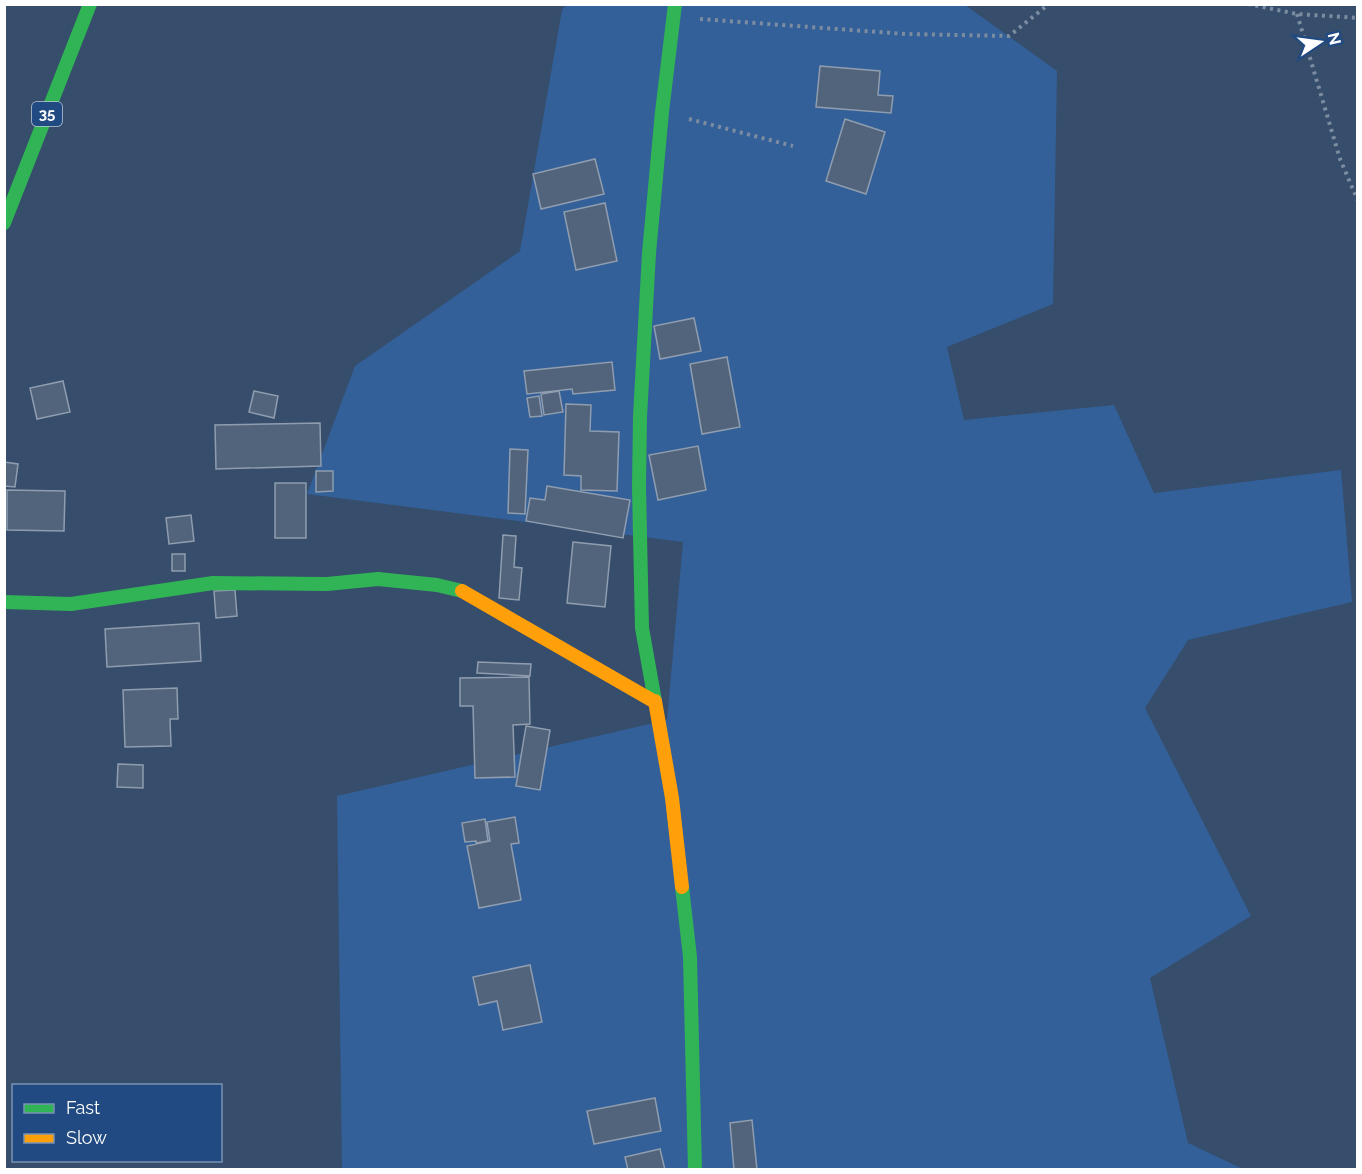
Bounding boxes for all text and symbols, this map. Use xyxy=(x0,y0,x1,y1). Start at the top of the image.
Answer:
north arrow xyxy=(1290,12,1350,72)
text: N xyxy=(1323,31,1345,47)
road number: 35 xyxy=(32,102,62,126)
legend xyxy=(12,1084,222,1162)
text: Fast xyxy=(66,1097,100,1118)
text: Slow xyxy=(66,1127,107,1148)

